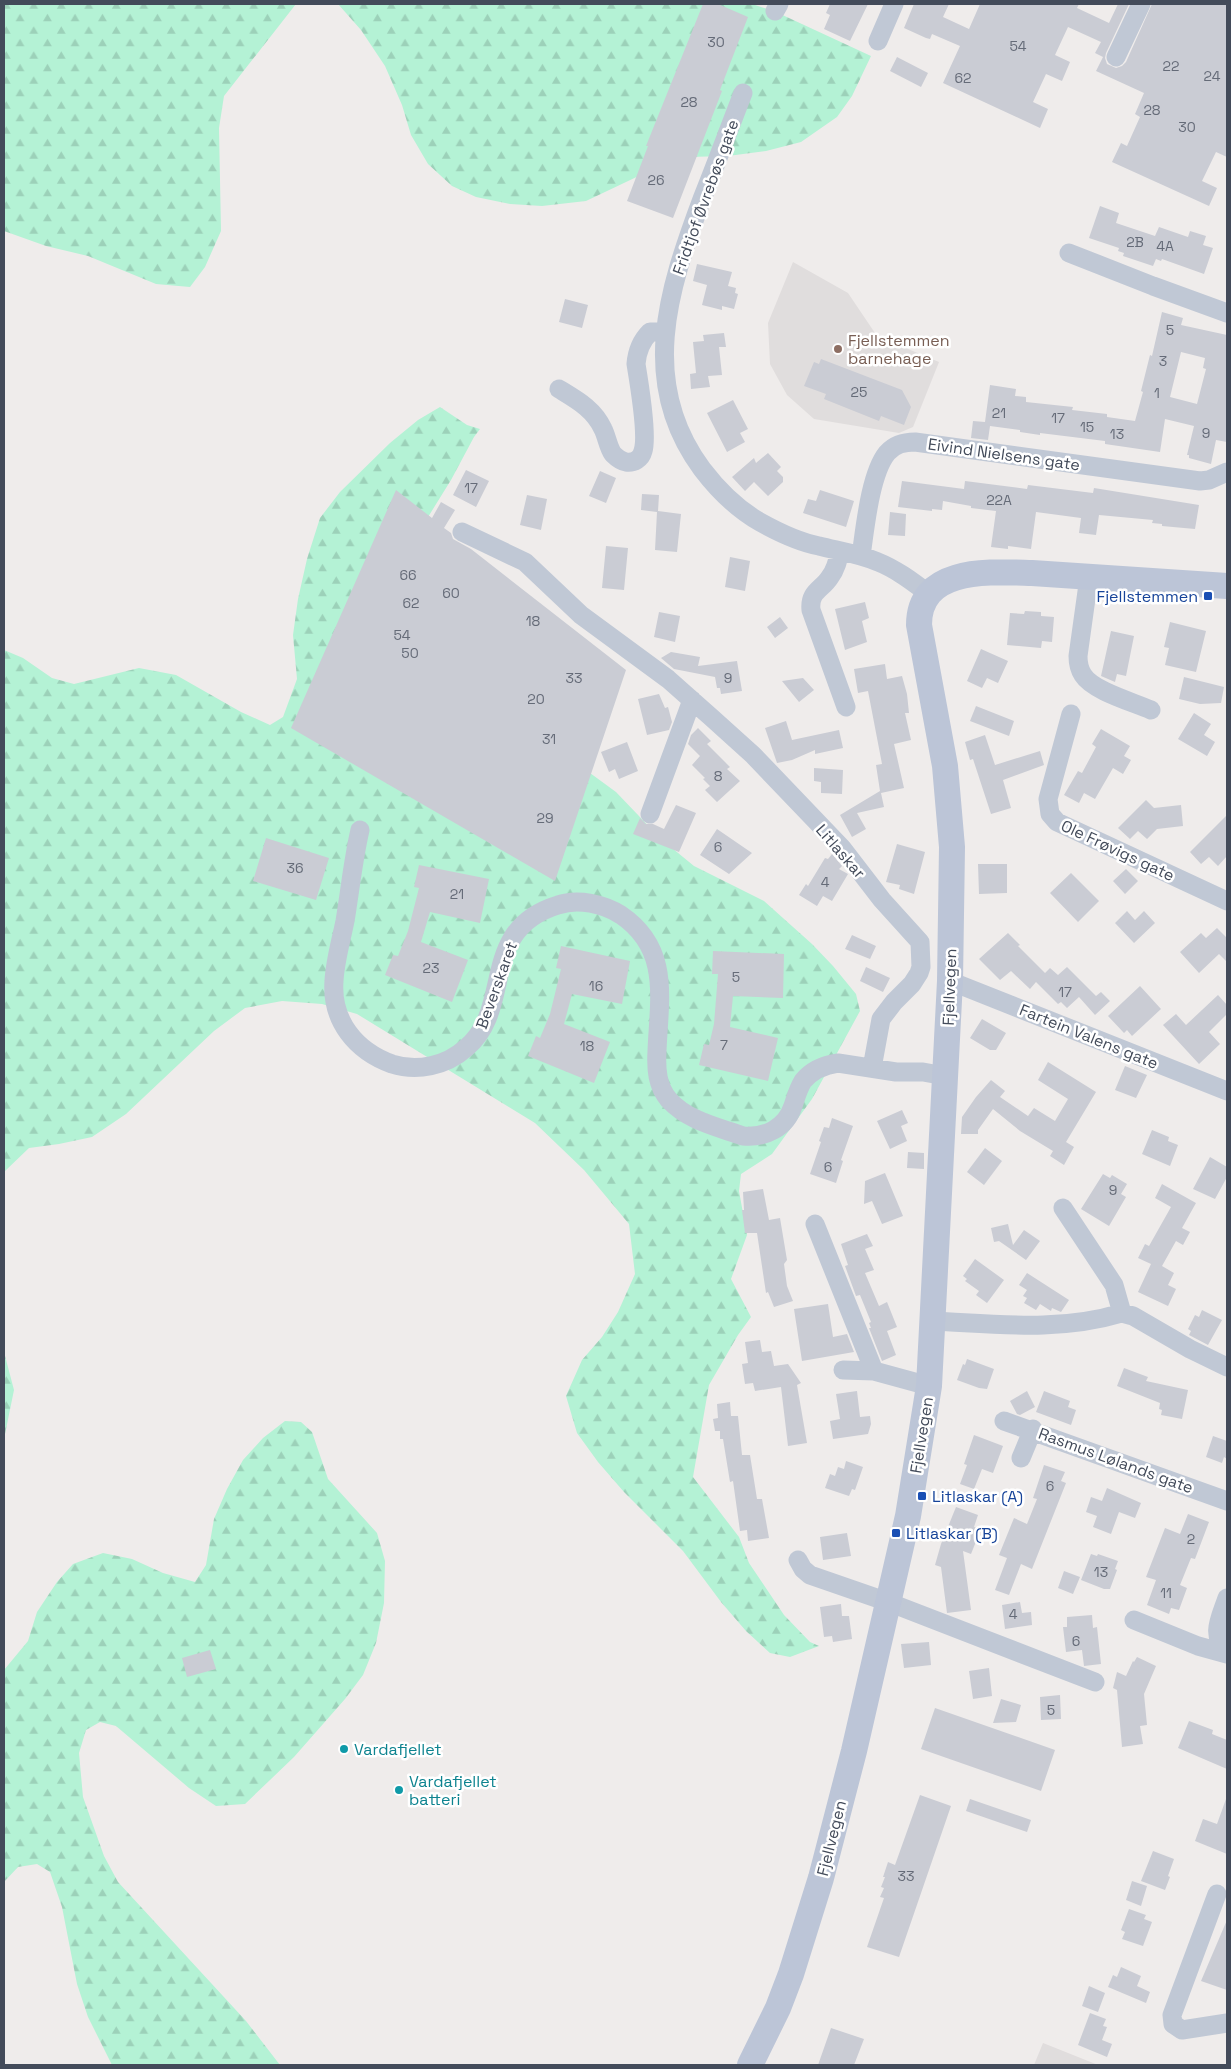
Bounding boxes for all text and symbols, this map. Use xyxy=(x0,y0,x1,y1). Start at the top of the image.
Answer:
house number: 30 xyxy=(707,33,725,51)
house number: 54 xyxy=(1009,37,1027,55)
house number: 22 xyxy=(1163,57,1179,75)
house number: 24 xyxy=(1204,67,1221,85)
house number: 62 xyxy=(955,69,971,87)
house number: 28 xyxy=(680,93,698,111)
house number: 28 xyxy=(1143,101,1161,119)
street label: Fridtjof Øvrebøs gate xyxy=(668,117,743,278)
house number: 30 xyxy=(1178,118,1196,136)
house number: 26 xyxy=(647,171,665,189)
house number: 2B xyxy=(1126,233,1144,251)
house number: 4A xyxy=(1156,237,1174,255)
house number: 5 xyxy=(1166,321,1174,339)
place label: Fjellstemmen barnehage xyxy=(848,330,950,369)
marker: Fjellstemmen barnehage xyxy=(832,343,844,355)
house number: 3 xyxy=(1159,352,1167,370)
house number: 25 xyxy=(851,383,867,401)
house number: 1 xyxy=(1154,384,1160,402)
house number: 21 xyxy=(992,404,1006,422)
house number: 17 xyxy=(1051,409,1065,427)
house number: 15 xyxy=(1080,418,1094,436)
house number: 9 xyxy=(1202,424,1210,442)
house number: 13 xyxy=(1110,425,1124,443)
street label: Eivind Nielsens gate xyxy=(927,433,1081,476)
house number: 17 xyxy=(464,479,478,497)
house number: 22A xyxy=(986,491,1012,509)
house number: 66 xyxy=(399,566,417,584)
house number: 60 xyxy=(442,584,460,602)
place label: Fjellstemmen xyxy=(1097,586,1198,607)
marker: Fjellstemmen xyxy=(1202,590,1214,602)
house number: 62 xyxy=(403,594,419,612)
house number: 18 xyxy=(526,612,541,630)
house number: 54 xyxy=(393,626,411,644)
house number: 50 xyxy=(401,644,419,662)
house number: 33 xyxy=(566,669,582,687)
house number: 9 xyxy=(724,669,732,687)
house number: 20 xyxy=(527,690,545,708)
house number: 31 xyxy=(542,730,556,748)
house number: 8 xyxy=(714,767,723,785)
house number: 29 xyxy=(537,809,553,827)
street label: Ole Frøvigs gate xyxy=(1058,815,1178,886)
street label: Litlaskar xyxy=(811,820,870,883)
house number: 6 xyxy=(714,838,722,856)
house number: 36 xyxy=(286,859,304,877)
house number: 4 xyxy=(821,873,830,891)
house number: 21 xyxy=(450,885,464,903)
street label: Beverskaret xyxy=(471,939,522,1032)
street label: Fjellvegen xyxy=(938,948,961,1026)
house number: 23 xyxy=(423,959,439,977)
house number: 5 xyxy=(732,968,740,986)
house number: 16 xyxy=(589,977,603,995)
house number: 17 xyxy=(1058,983,1072,1001)
street label: Fartein Valens gate xyxy=(1016,999,1161,1074)
house number: 7 xyxy=(720,1036,728,1054)
house number: 18 xyxy=(580,1037,595,1055)
house number: 6 xyxy=(824,1158,832,1176)
house number: 9 xyxy=(1109,1181,1117,1199)
street label: Fjellvegen xyxy=(905,1395,938,1475)
street label: Rasmus Lølands gate xyxy=(1035,1423,1196,1498)
house number: 6 xyxy=(1046,1477,1054,1495)
place label: Litlaskar (A) xyxy=(932,1486,1023,1507)
marker: Litlaskar (A) xyxy=(916,1490,928,1502)
place label: Litlaskar (B) xyxy=(906,1523,998,1544)
marker: Litlaskar (B) xyxy=(890,1527,902,1539)
house number: 2 xyxy=(1187,1530,1195,1548)
house number: 13 xyxy=(1094,1563,1108,1581)
house number: 11 xyxy=(1160,1584,1172,1602)
house number: 4 xyxy=(1009,1605,1018,1623)
house number: 6 xyxy=(1072,1632,1080,1650)
house number: 5 xyxy=(1047,1701,1055,1719)
place label: Vardafjellet xyxy=(354,1739,442,1760)
marker: Vardafjellet xyxy=(338,1743,350,1755)
place label: Vardafjellet batteri xyxy=(409,1771,497,1810)
marker: Vardafjellet batteri xyxy=(393,1784,405,1796)
street label: Fjellvegen xyxy=(812,1798,851,1878)
house number: 33 xyxy=(898,1867,914,1885)

